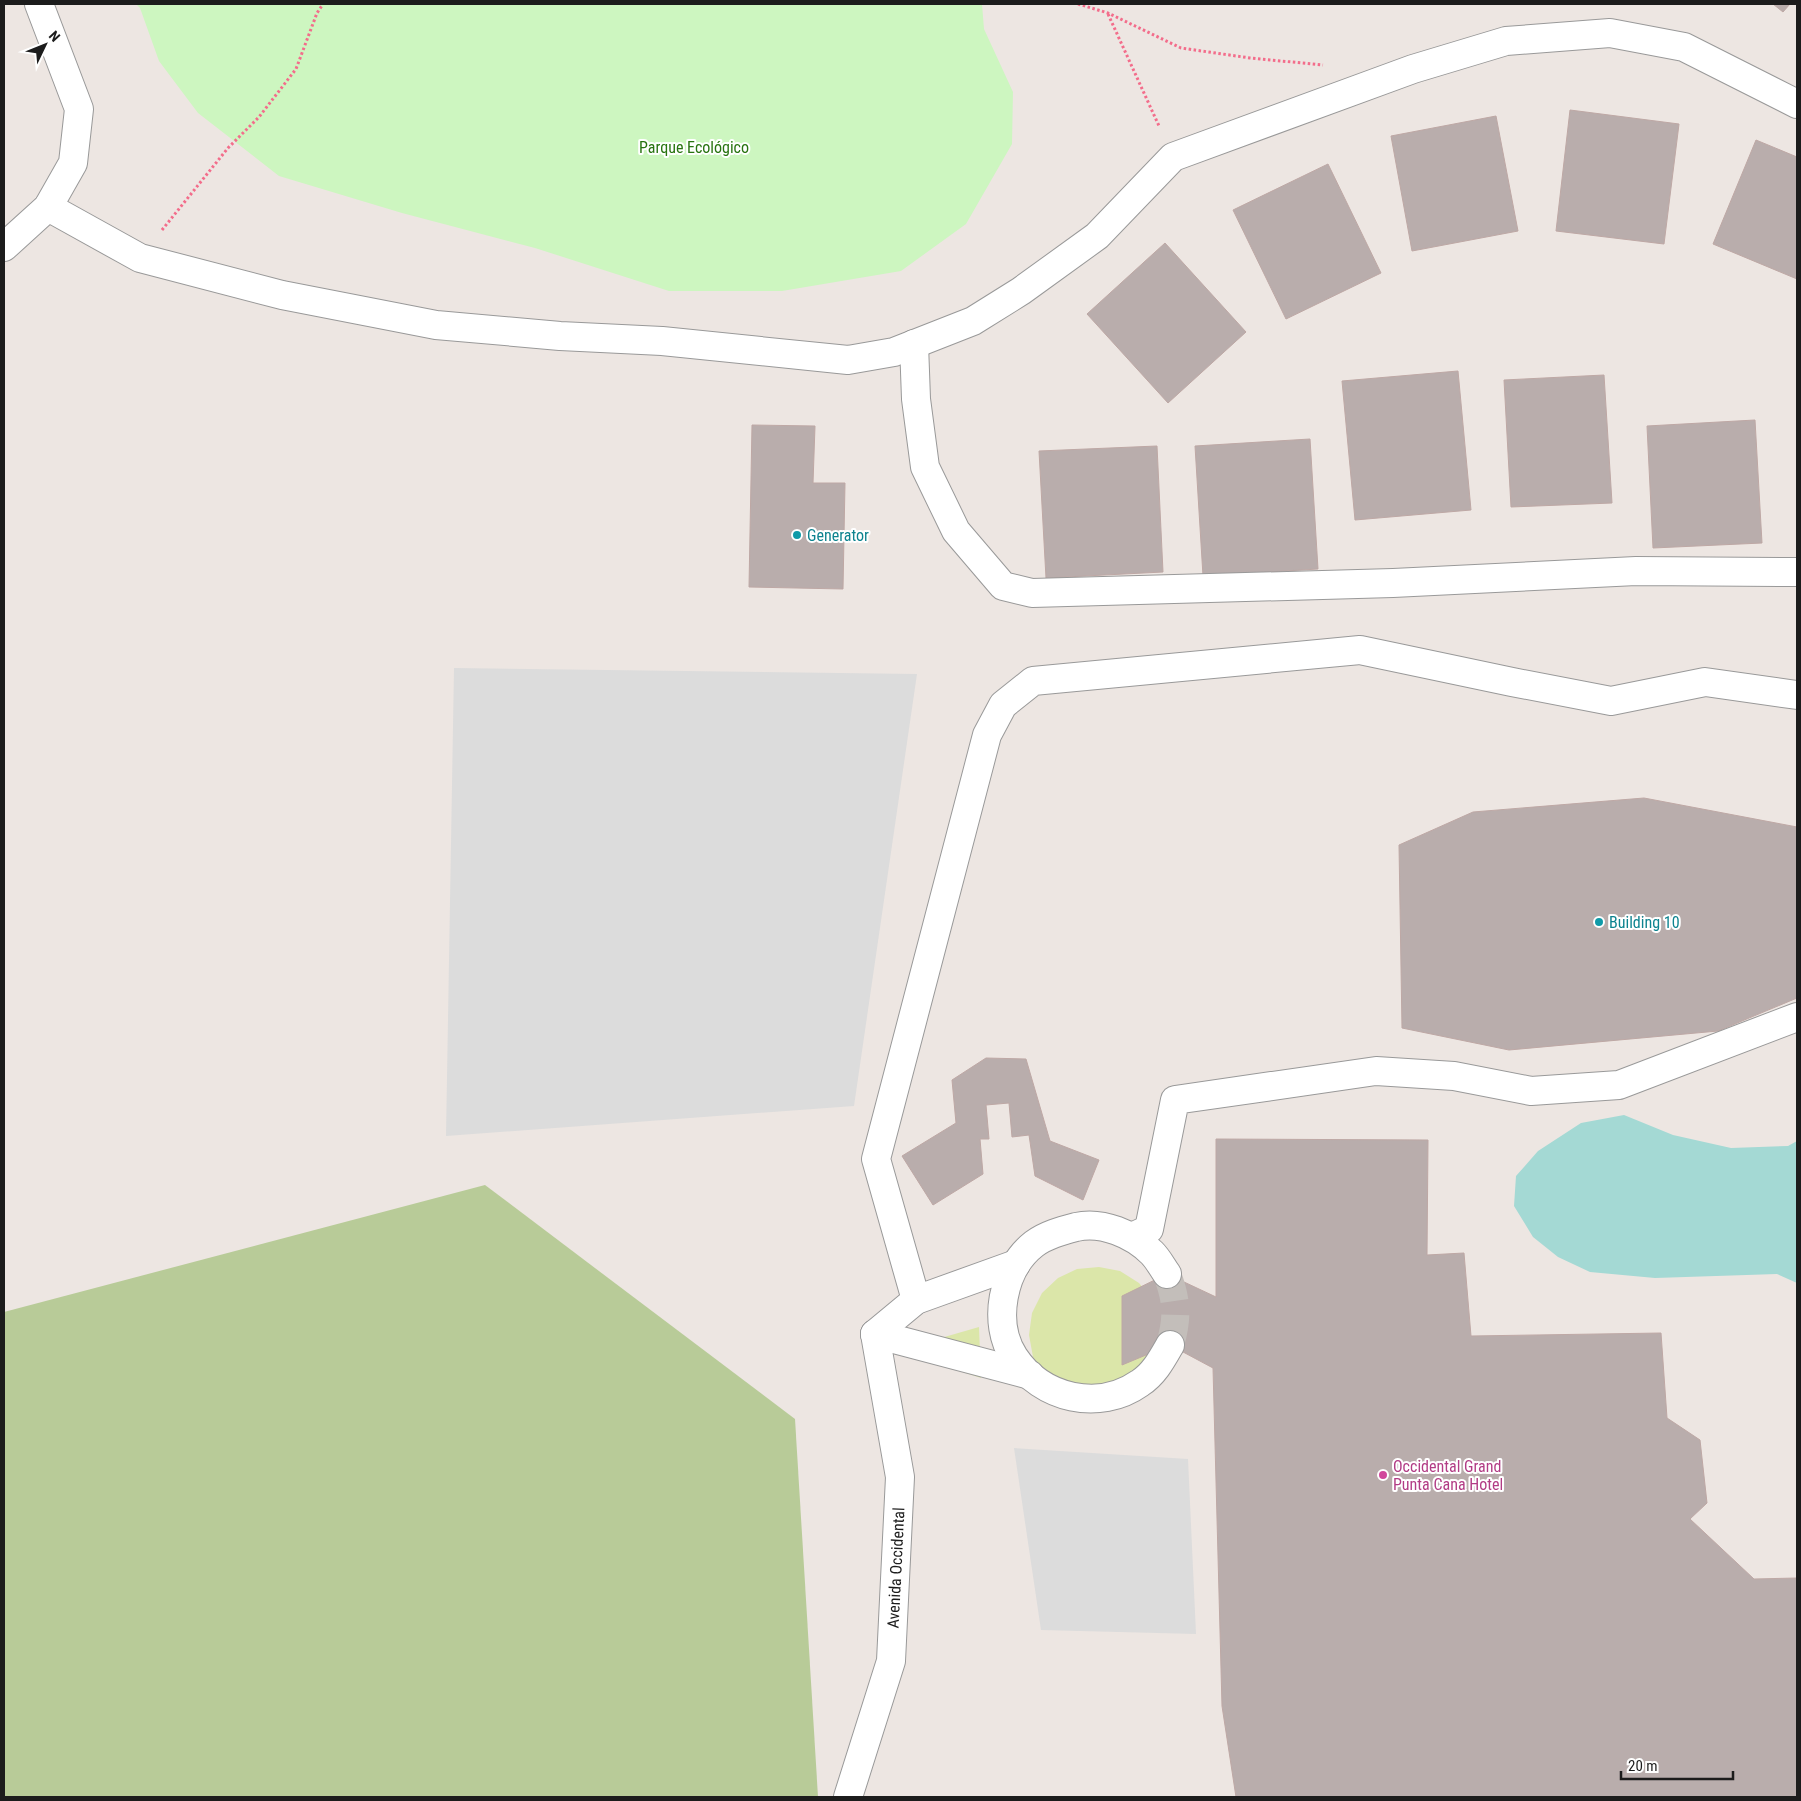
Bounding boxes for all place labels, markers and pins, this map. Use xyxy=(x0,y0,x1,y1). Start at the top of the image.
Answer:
place label: Generator xyxy=(807,526,869,545)
marker: Generator xyxy=(791,529,803,541)
place label: Building 10 xyxy=(1609,913,1680,932)
marker: Building 10 xyxy=(1593,916,1605,928)
place label: Occidental Grand Punta Cana Hotel xyxy=(1393,1457,1503,1494)
marker: Occidental Grand Punta Cana Hotel xyxy=(1377,1469,1389,1481)

